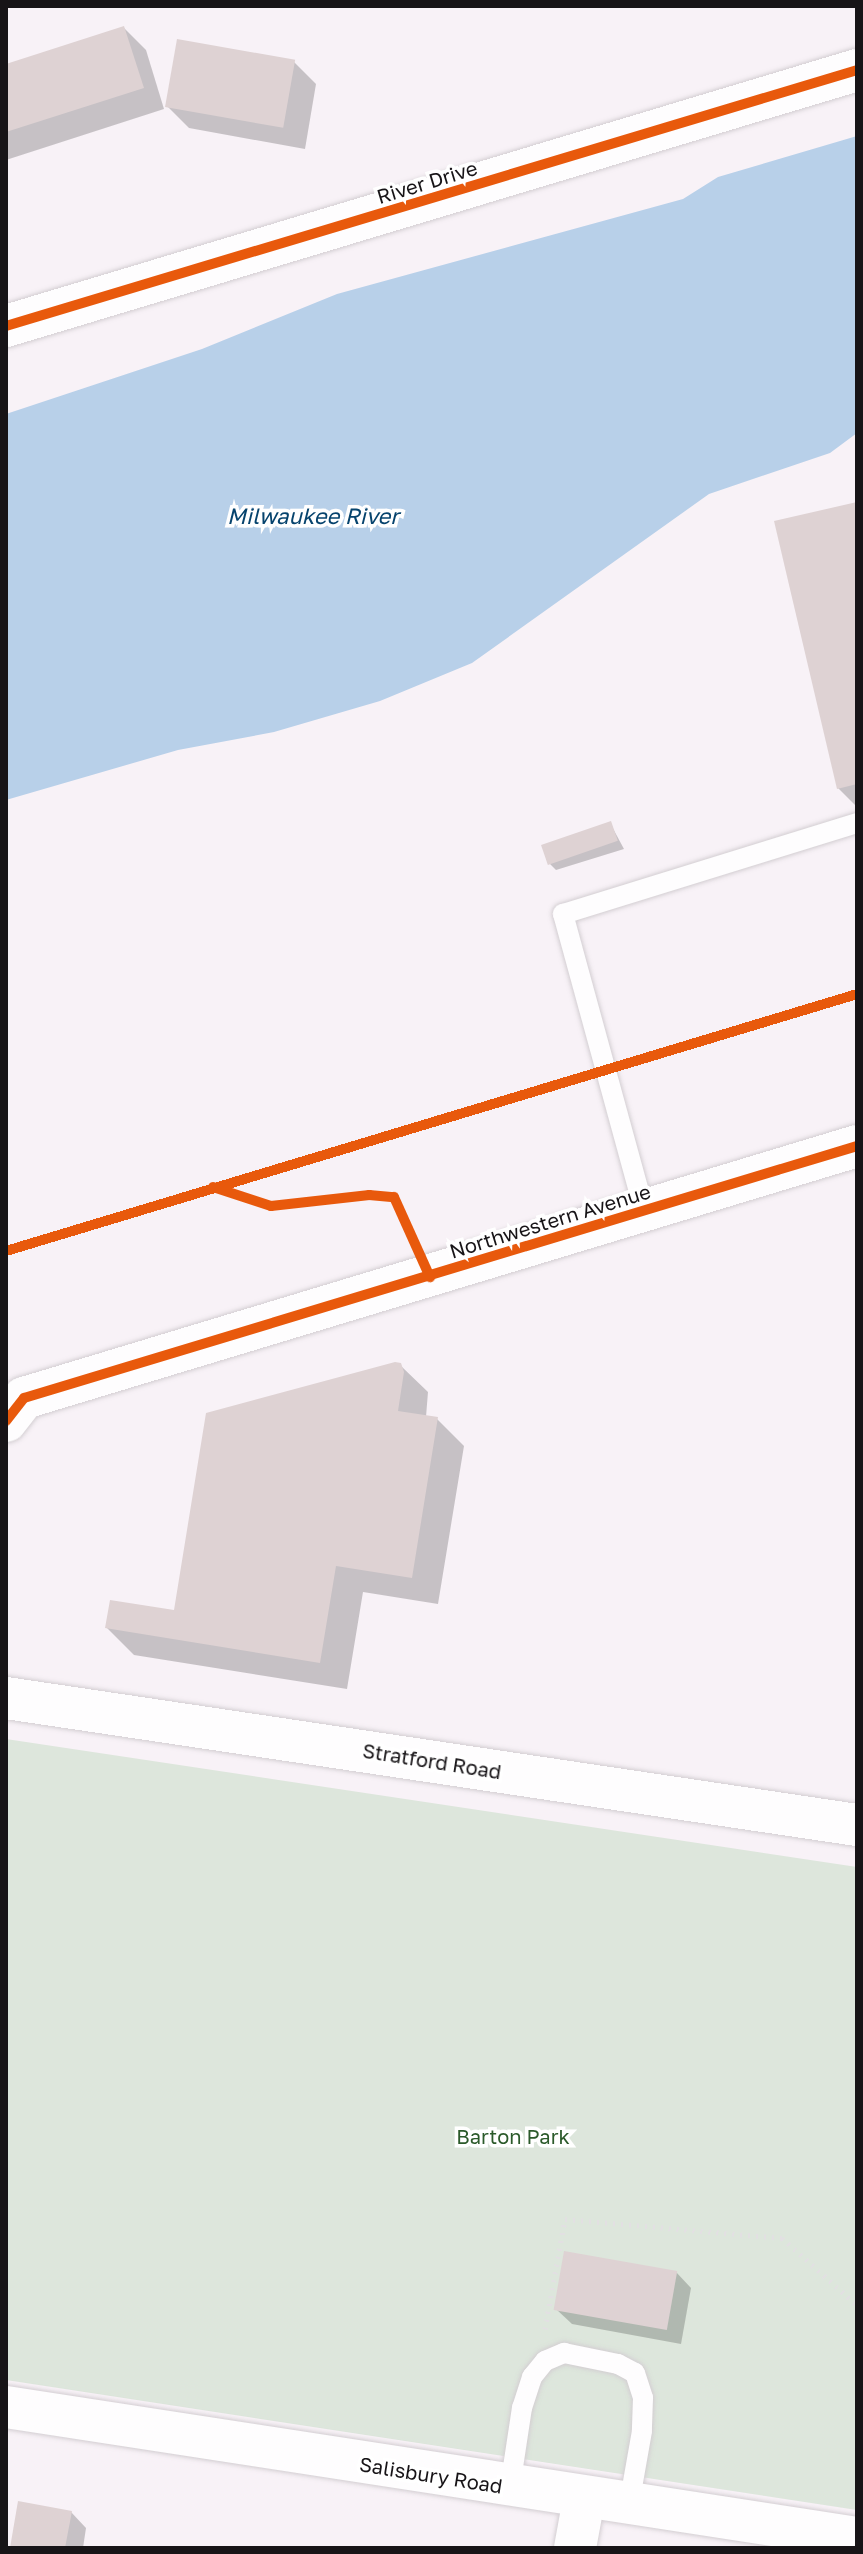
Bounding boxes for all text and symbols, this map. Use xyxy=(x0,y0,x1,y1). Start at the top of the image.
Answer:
street label: River Drive xyxy=(374,155,480,209)
water label: Milwaukee River xyxy=(227,503,399,529)
street label: Northwestern Avenue xyxy=(447,1179,653,1263)
street label: Stratford Road xyxy=(361,1738,503,1784)
park label: Barton Park xyxy=(456,2124,570,2148)
street label: Salisbury Road xyxy=(358,2452,504,2498)

